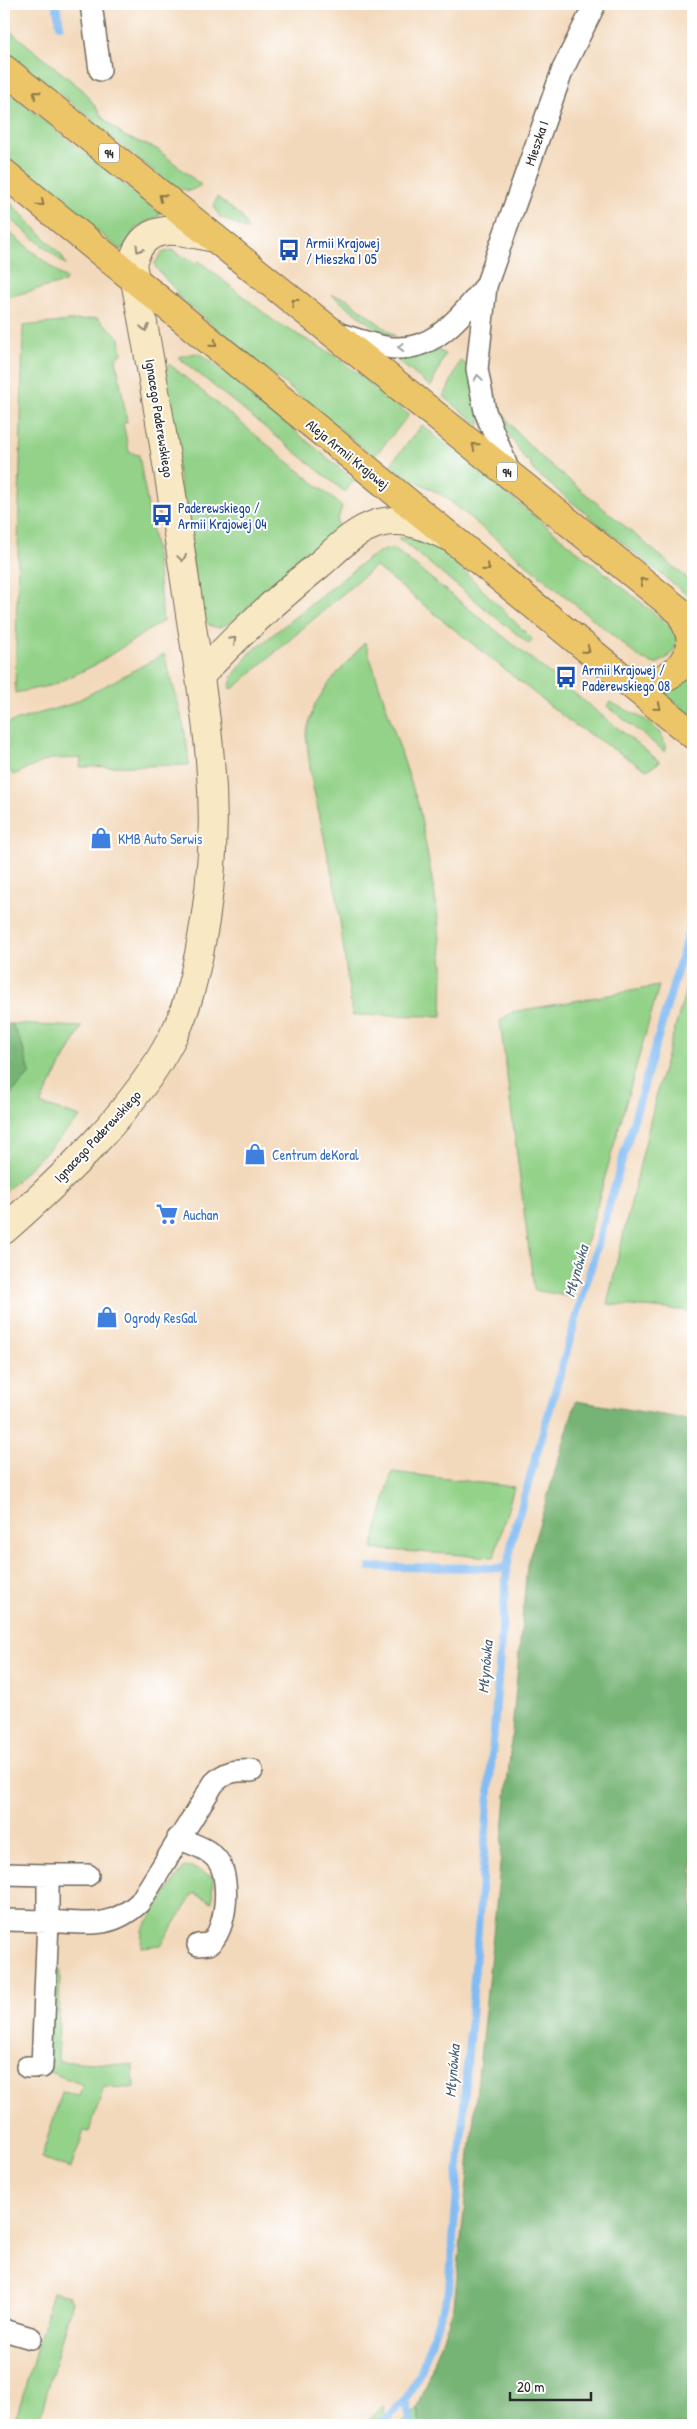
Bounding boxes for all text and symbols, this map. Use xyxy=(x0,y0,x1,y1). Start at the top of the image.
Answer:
one-way arrow xyxy=(33,92,42,100)
street label: Mieszka I xyxy=(519,118,553,168)
road number: 94 xyxy=(99,144,119,162)
one-way arrow xyxy=(159,194,168,203)
one-way arrow xyxy=(36,198,45,207)
place label: Armii Krajowej / Mieszka I 05 xyxy=(306,233,380,268)
bus stop icon: Armii Krajowej / Mieszka I 05 xyxy=(276,237,302,263)
one-way arrow xyxy=(135,243,145,252)
one-way arrow xyxy=(291,299,300,307)
one-way arrow xyxy=(139,324,149,333)
one-way arrow xyxy=(208,339,217,347)
one-way arrow xyxy=(397,342,404,352)
street label: Ignacego Paderewskiego xyxy=(140,357,179,479)
one-way arrow xyxy=(473,374,484,382)
street label: Aleja Armii Krajowej xyxy=(302,415,394,494)
one-way arrow xyxy=(472,443,481,452)
road number: 94 xyxy=(497,462,517,482)
place label: Paderewskiego / Armii Krajowej 04 xyxy=(178,498,266,534)
bus stop icon: Paderewskiego / Armii Krajowej 04 xyxy=(149,502,175,528)
one-way arrow xyxy=(176,554,187,562)
one-way arrow xyxy=(481,562,490,570)
one-way arrow xyxy=(639,578,648,587)
one-way arrow xyxy=(227,637,236,646)
one-way arrow xyxy=(582,644,591,653)
place label: Armii Krajowej / Paderewskiego 08 xyxy=(582,660,670,696)
bus stop icon: Armii Krajowej / Paderewskiego 08 xyxy=(553,664,579,690)
one-way arrow xyxy=(653,701,662,710)
shop icon: KMB Auto Serwis xyxy=(88,825,114,851)
place label: KMB Auto Serwis xyxy=(118,829,202,848)
street label: Ignacego Paderewskiego xyxy=(49,1085,146,1187)
shop icon: Centrum deKoral xyxy=(242,1141,268,1167)
place label: Centrum deKoral xyxy=(272,1145,359,1164)
supermarket icon: Auchan xyxy=(154,1201,180,1227)
place label: Auchan xyxy=(183,1205,219,1224)
water label: Młynówka xyxy=(559,1241,594,1299)
shop icon: Ogrody ResGal xyxy=(94,1304,120,1330)
place label: Ogrody ResGal xyxy=(124,1308,197,1328)
water label: Młynówka xyxy=(472,1638,498,1694)
water label: Młynówka xyxy=(439,2042,465,2098)
scale bar xyxy=(510,2369,591,2401)
text: 20 m xyxy=(517,2376,544,2397)

